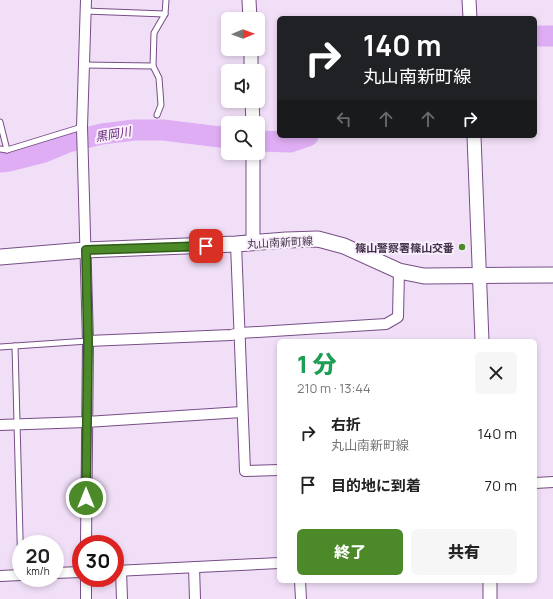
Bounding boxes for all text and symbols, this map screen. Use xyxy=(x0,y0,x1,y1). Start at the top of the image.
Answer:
north arrow xyxy=(221,12,265,56)
map controls xyxy=(221,12,265,160)
text: 140 m xyxy=(363,26,442,64)
icon: right xyxy=(297,32,349,84)
button: sound xyxy=(221,64,265,108)
text: 丸山南新町線 xyxy=(363,64,471,88)
icon: left xyxy=(333,108,355,130)
icon: ahead xyxy=(375,108,397,130)
icon: ahead xyxy=(417,108,439,130)
icon: right xyxy=(459,108,481,130)
button: search xyxy=(221,116,265,160)
water label: 黒岡川 xyxy=(94,122,134,145)
pin xyxy=(189,229,223,263)
street label: 丸山南新町線 xyxy=(247,233,313,251)
icon: arrive xyxy=(195,235,217,257)
place label: 篠山警察署篠山交番 xyxy=(355,240,454,255)
marker: 篠山警察署篠山交番 xyxy=(457,242,467,252)
text: 1 分 xyxy=(297,347,337,380)
button: close xyxy=(475,352,517,394)
text: 210 m · 13:44 xyxy=(297,379,371,397)
text: 右折 xyxy=(331,414,361,435)
icon: right xyxy=(297,422,319,444)
text: 140 m xyxy=(477,423,517,444)
text: 丸山南新町線 xyxy=(331,436,409,454)
icon: arrive xyxy=(297,474,319,496)
text: 目的地に到着 xyxy=(331,475,421,496)
text: 70 m xyxy=(485,475,517,496)
position arrow xyxy=(65,477,107,519)
button: 終了 xyxy=(297,529,403,575)
button: 共有 xyxy=(411,529,517,575)
speed limit sign: 30 xyxy=(72,535,124,587)
text: 20 xyxy=(25,542,51,569)
text: km/h xyxy=(26,564,50,578)

